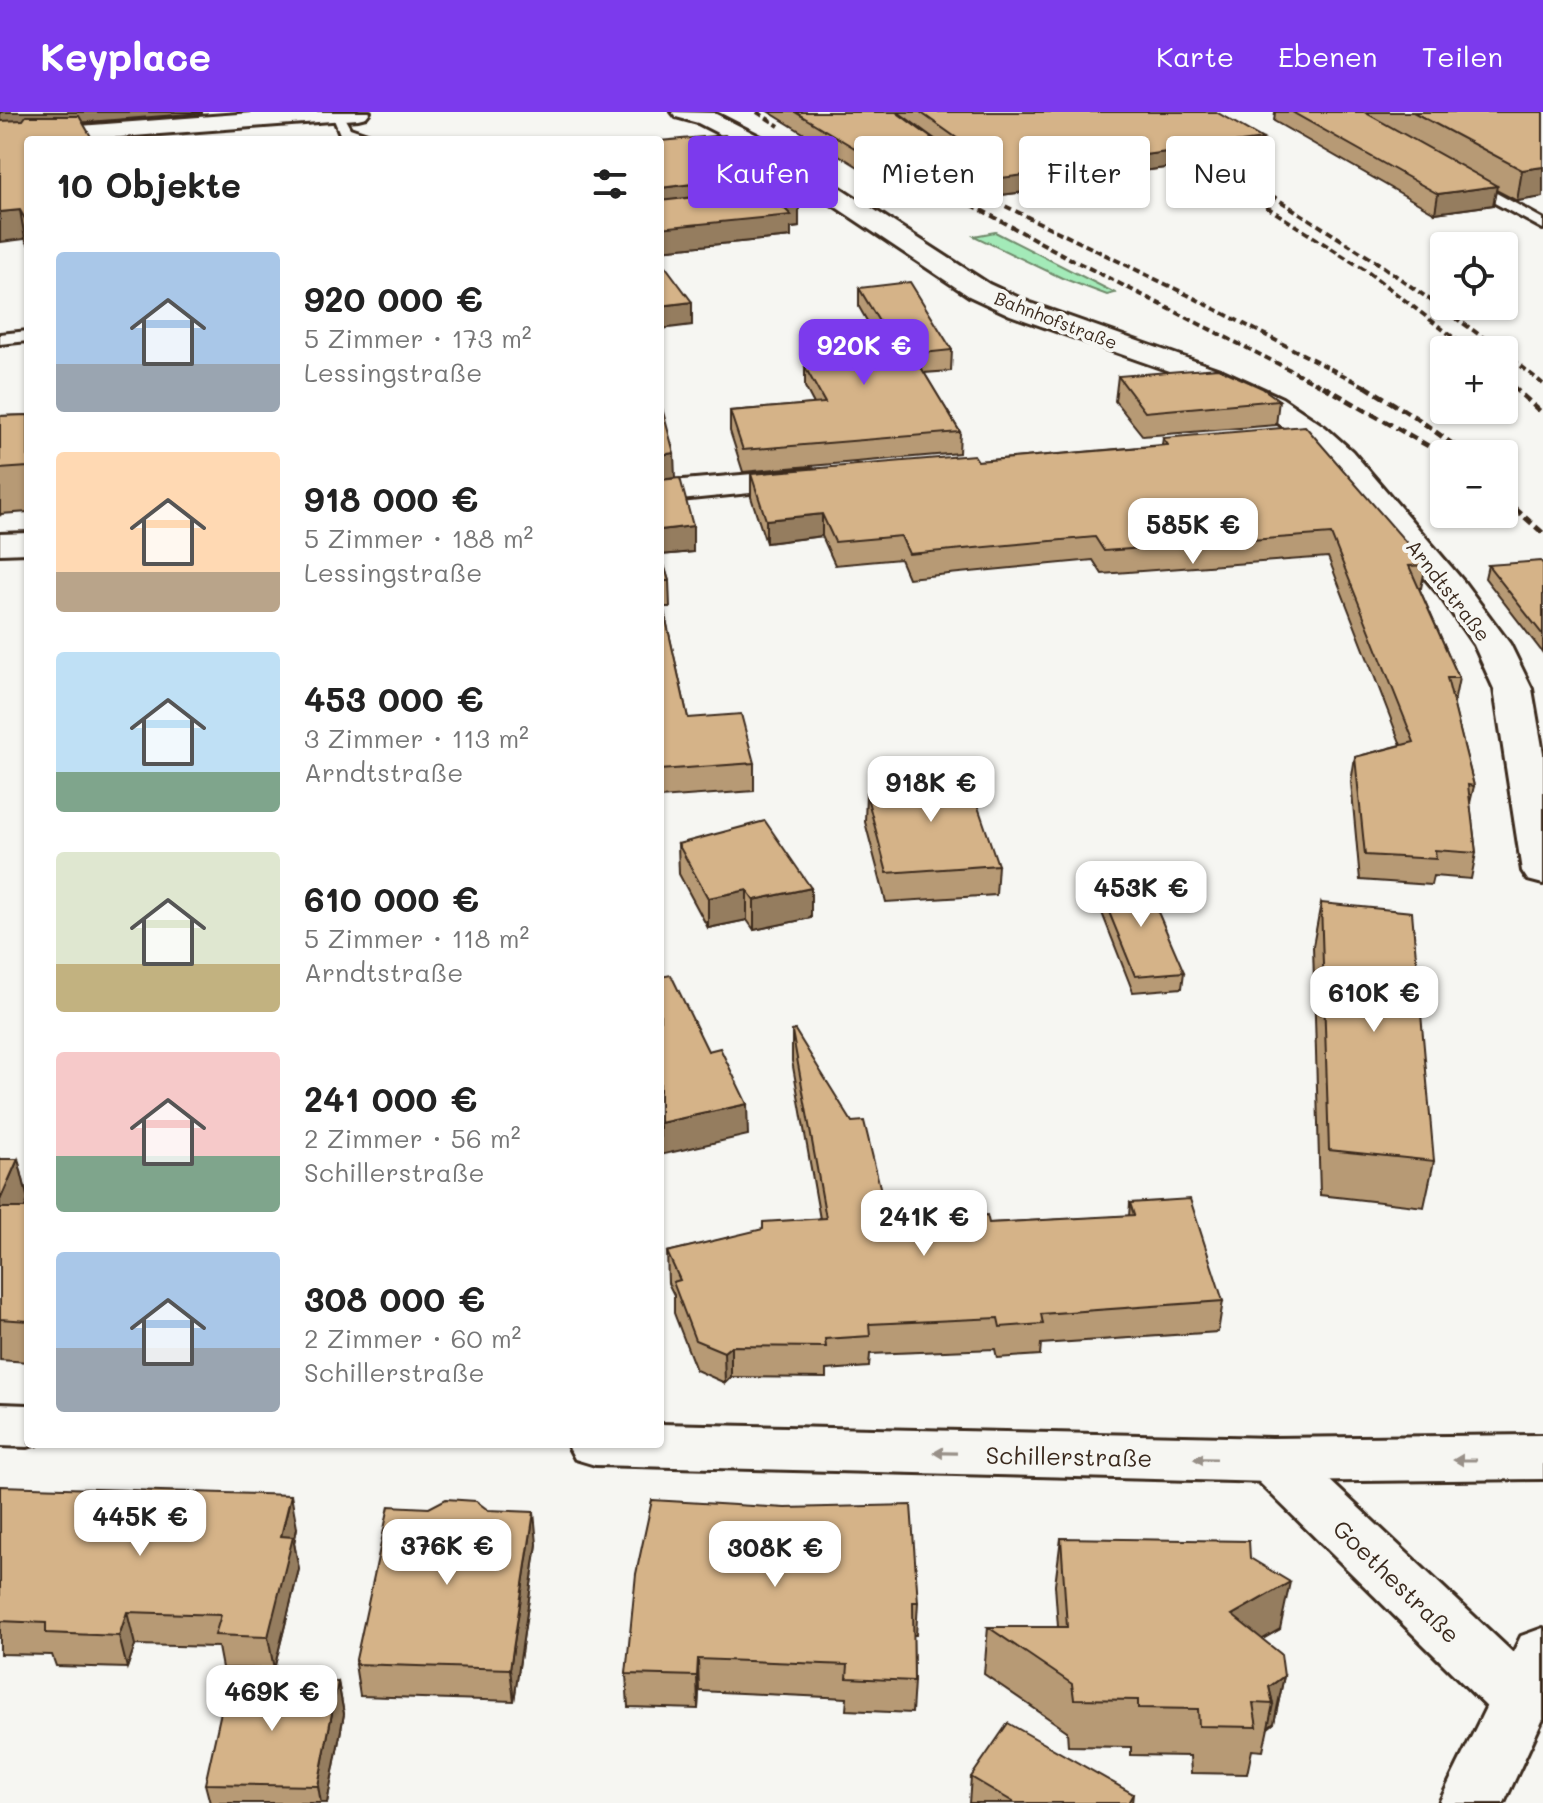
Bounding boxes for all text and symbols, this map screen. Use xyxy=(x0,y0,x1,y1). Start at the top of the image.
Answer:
text: Keyplace xyxy=(40,31,211,81)
text: Karte xyxy=(1156,38,1234,74)
text: Ebenen xyxy=(1278,38,1378,74)
text: Teilen xyxy=(1422,38,1503,74)
chip: Kaufen xyxy=(688,136,838,208)
chip: Mieten xyxy=(854,136,1003,208)
chip: Filter xyxy=(1019,136,1150,208)
chip: Neu xyxy=(1166,136,1275,208)
text: 10 Objekte xyxy=(56,162,241,207)
icon: filters xyxy=(588,162,632,206)
map controls xyxy=(1430,232,1518,528)
button: locate xyxy=(1430,232,1518,320)
text: 920 000 € xyxy=(304,276,483,321)
icon: home xyxy=(120,284,216,380)
street label: Bahnhofstraße xyxy=(991,286,1121,354)
pin: 920K € xyxy=(799,319,929,387)
text: 5 Zimmer · 173 m² xyxy=(304,321,532,355)
text: 920K € xyxy=(817,328,911,362)
button: + xyxy=(1430,336,1518,424)
text: Lessingstraße xyxy=(304,355,482,389)
button: − xyxy=(1430,440,1518,528)
text: 918 000 € xyxy=(304,476,478,521)
icon: home xyxy=(120,484,216,580)
pin: 585K € xyxy=(1128,498,1258,566)
text: 585K € xyxy=(1146,507,1240,541)
text: 5 Zimmer · 188 m² xyxy=(304,521,533,555)
street label: Arndtstraße xyxy=(1401,534,1497,646)
text: Lessingstraße xyxy=(304,555,482,589)
text: 453 000 € xyxy=(304,676,483,721)
icon: home xyxy=(120,684,216,780)
text: 3 Zimmer · 113 m² xyxy=(304,721,529,755)
text: Arndtstraße xyxy=(304,755,463,789)
pin: 918K € xyxy=(866,756,996,824)
text: 918K € xyxy=(886,765,976,799)
pin: 453K € xyxy=(1076,861,1206,929)
text: 453K € xyxy=(1094,870,1188,904)
text: 610 000 € xyxy=(304,876,479,921)
icon: home xyxy=(120,884,216,980)
text: 5 Zimmer · 118 m² xyxy=(304,921,529,955)
text: Arndtstraße xyxy=(304,955,463,989)
pin: 610K € xyxy=(1309,966,1439,1034)
text: 610K € xyxy=(1328,975,1420,1009)
text: 241 000 € xyxy=(304,1076,477,1121)
icon: home xyxy=(120,1084,216,1180)
text: 2 Zimmer · 56 m² xyxy=(304,1121,521,1155)
text: Schillerstraße xyxy=(304,1155,485,1189)
pin: 241K € xyxy=(859,1190,989,1258)
text: 241K € xyxy=(879,1199,969,1233)
text: 308 000 € xyxy=(304,1276,485,1321)
icon: home xyxy=(120,1284,216,1380)
text: 2 Zimmer · 60 m² xyxy=(304,1321,521,1355)
text: Schillerstraße xyxy=(304,1355,485,1389)
street label: Schillerstraße xyxy=(985,1439,1153,1473)
one-way arrow xyxy=(932,1446,957,1459)
one-way arrow xyxy=(1192,1453,1217,1465)
one-way arrow xyxy=(1452,1454,1477,1466)
pin: 445K € xyxy=(75,1490,205,1558)
text: 445K € xyxy=(92,1499,188,1533)
street label: Goethestraße xyxy=(1327,1512,1467,1650)
pin: 376K € xyxy=(382,1519,512,1587)
pin: 308K € xyxy=(710,1521,840,1589)
text: 376K € xyxy=(400,1528,494,1562)
text: 308K € xyxy=(727,1530,823,1564)
pin: 469K € xyxy=(207,1665,337,1733)
text: 469K € xyxy=(224,1674,320,1708)

